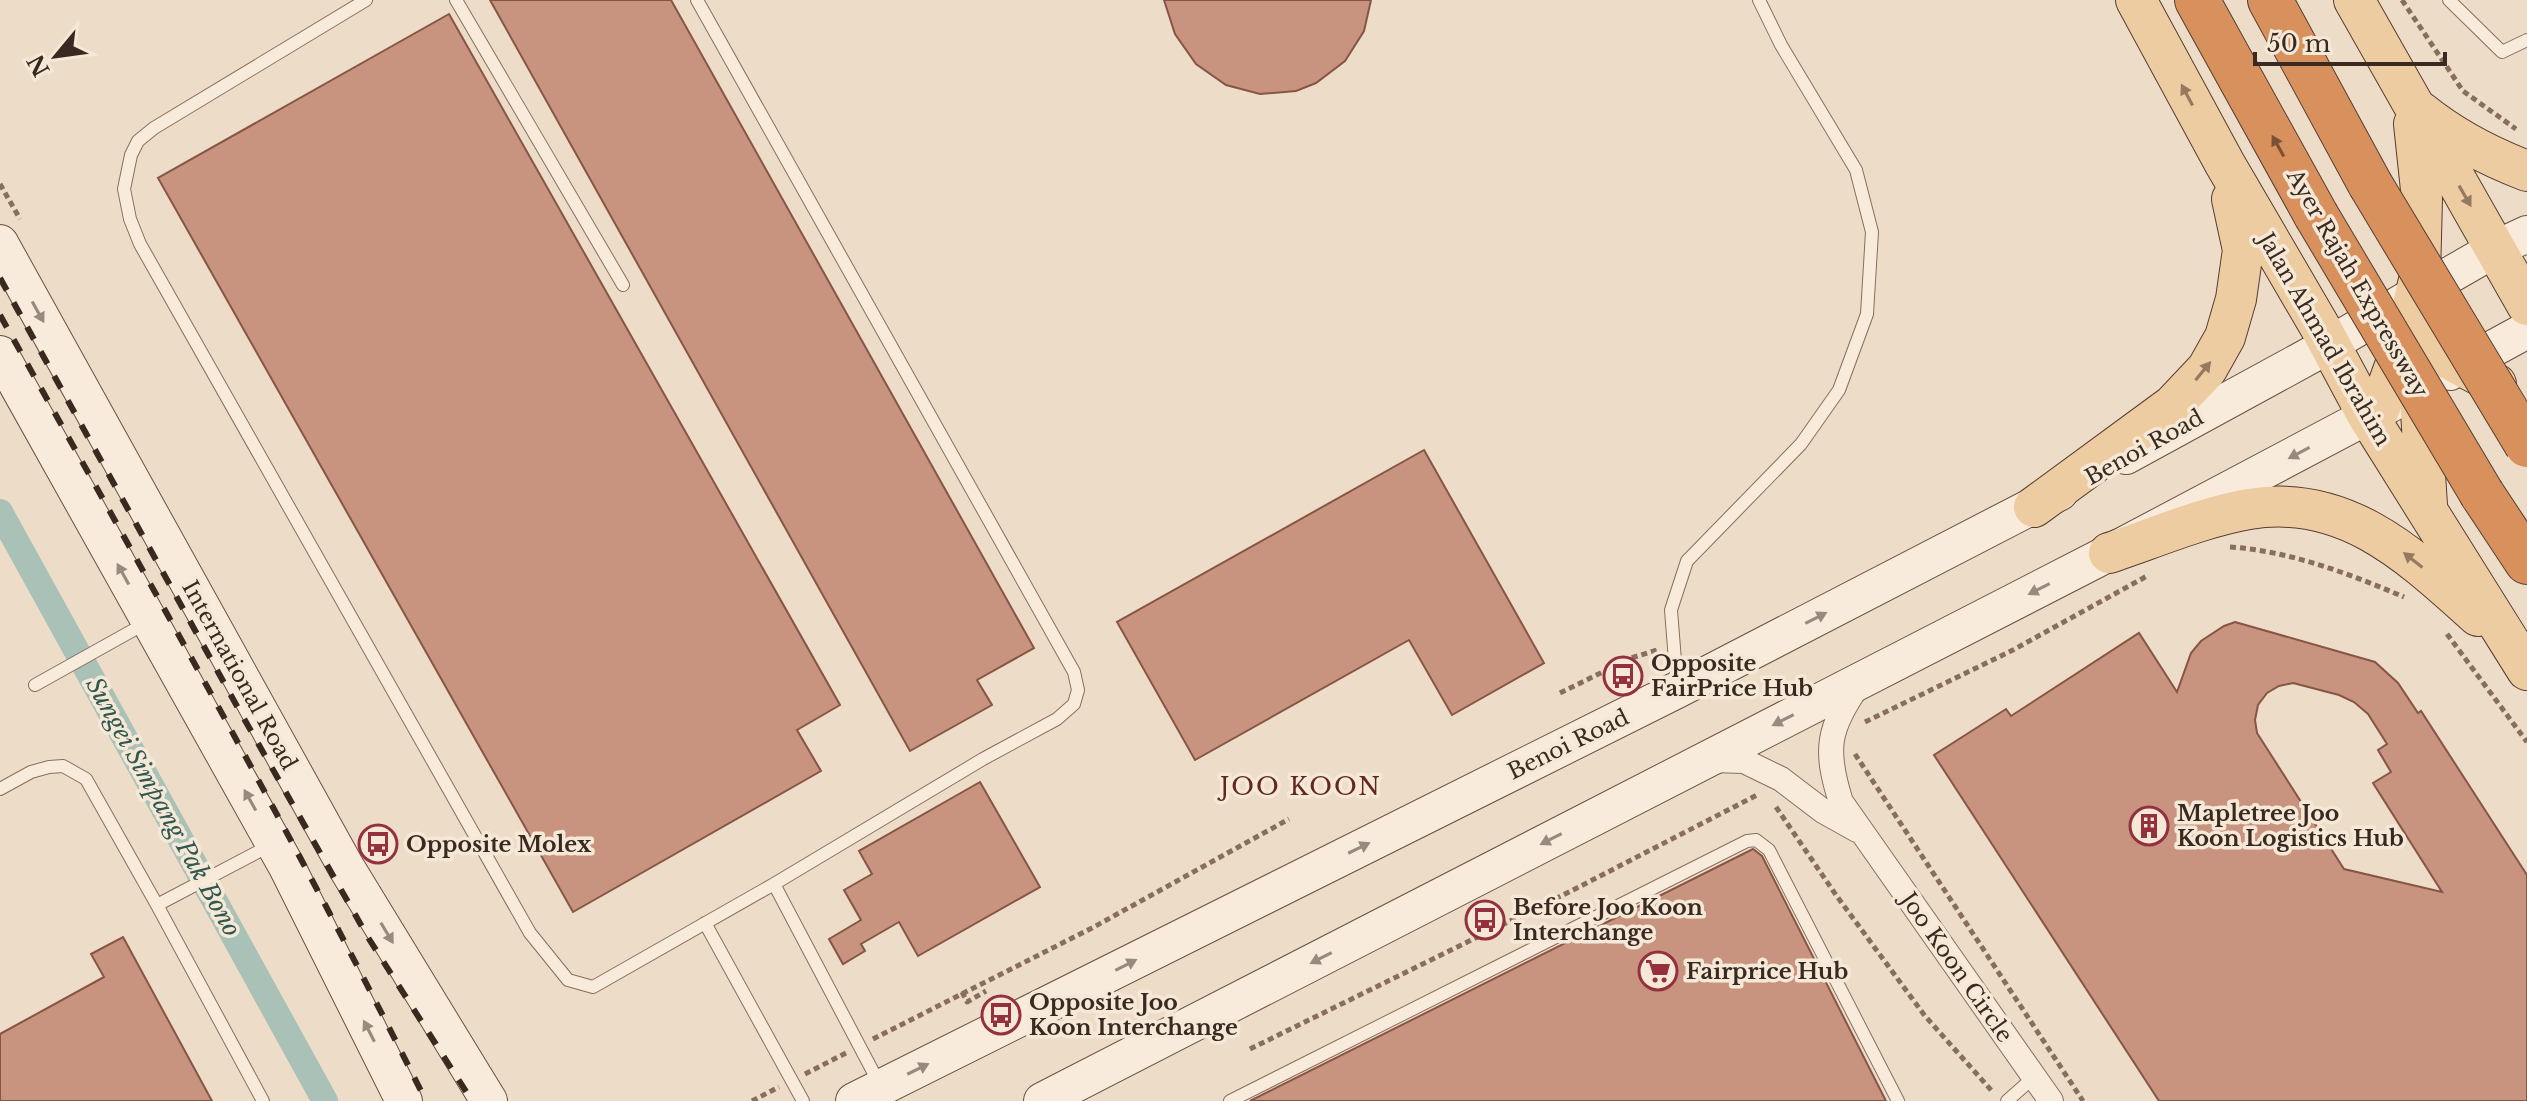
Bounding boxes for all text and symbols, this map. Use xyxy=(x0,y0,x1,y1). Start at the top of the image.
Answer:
north arrow xyxy=(16,16,96,96)
scale bar xyxy=(2255,16,2445,66)
text: 50 m xyxy=(2267,29,2331,58)
text: N xyxy=(22,50,56,81)
one-way arrow xyxy=(2181,84,2194,107)
one-way arrow xyxy=(2271,135,2285,158)
street label: Ayer Rajah Expressway xyxy=(2281,163,2434,402)
one-way arrow xyxy=(2458,185,2472,207)
street label: Jalan Ahmad Ibrahim xyxy=(2251,225,2397,451)
one-way arrow xyxy=(31,300,45,323)
one-way arrow xyxy=(2195,361,2211,381)
street label: Benoi Road xyxy=(2080,404,2208,491)
one-way arrow xyxy=(2288,446,2311,459)
one-way arrow xyxy=(2403,553,2423,569)
one-way arrow xyxy=(116,562,129,585)
street label: International Road xyxy=(176,576,303,775)
one-way arrow xyxy=(2028,582,2051,595)
one-way arrow xyxy=(1805,612,1828,625)
place label: Opposite FairPrice Hub xyxy=(1651,650,1813,702)
bus stop icon: Opposite FairPrice Hub xyxy=(1602,655,1644,697)
water label: Sungei Simpang Pak Bono xyxy=(80,672,247,942)
street label: Benoi Road xyxy=(1503,703,1633,785)
one-way arrow xyxy=(1771,713,1794,726)
district label: JOO KOON xyxy=(1217,772,1382,801)
one-way arrow xyxy=(243,789,257,811)
place label: Mapletree Joo Koon Logistics Hub xyxy=(2177,800,2404,852)
building icon: Mapletree Joo Koon Logistics Hub xyxy=(2128,805,2170,847)
bus stop icon: Opposite Molex xyxy=(357,823,399,865)
place label: Opposite Molex xyxy=(406,831,592,858)
one-way arrow xyxy=(1540,832,1563,845)
one-way arrow xyxy=(1347,841,1370,855)
street label: Joo Koon Circle xyxy=(1893,885,2018,1047)
place label: Before Joo Koon Interchange xyxy=(1513,894,1703,946)
bus stop icon: Before Joo Koon Interchange xyxy=(1464,899,1506,941)
one-way arrow xyxy=(379,922,393,944)
supermarket icon: Fairprice Hub xyxy=(1637,950,1679,992)
one-way arrow xyxy=(1309,952,1332,965)
one-way arrow xyxy=(1115,958,1138,971)
place label: Fairprice Hub xyxy=(1686,958,1848,985)
place label: Opposite Joo Koon Interchange xyxy=(1029,989,1238,1041)
bus stop icon: Opposite Joo Koon Interchange xyxy=(980,994,1022,1036)
one-way arrow xyxy=(362,1020,376,1043)
one-way arrow xyxy=(906,1063,929,1076)

